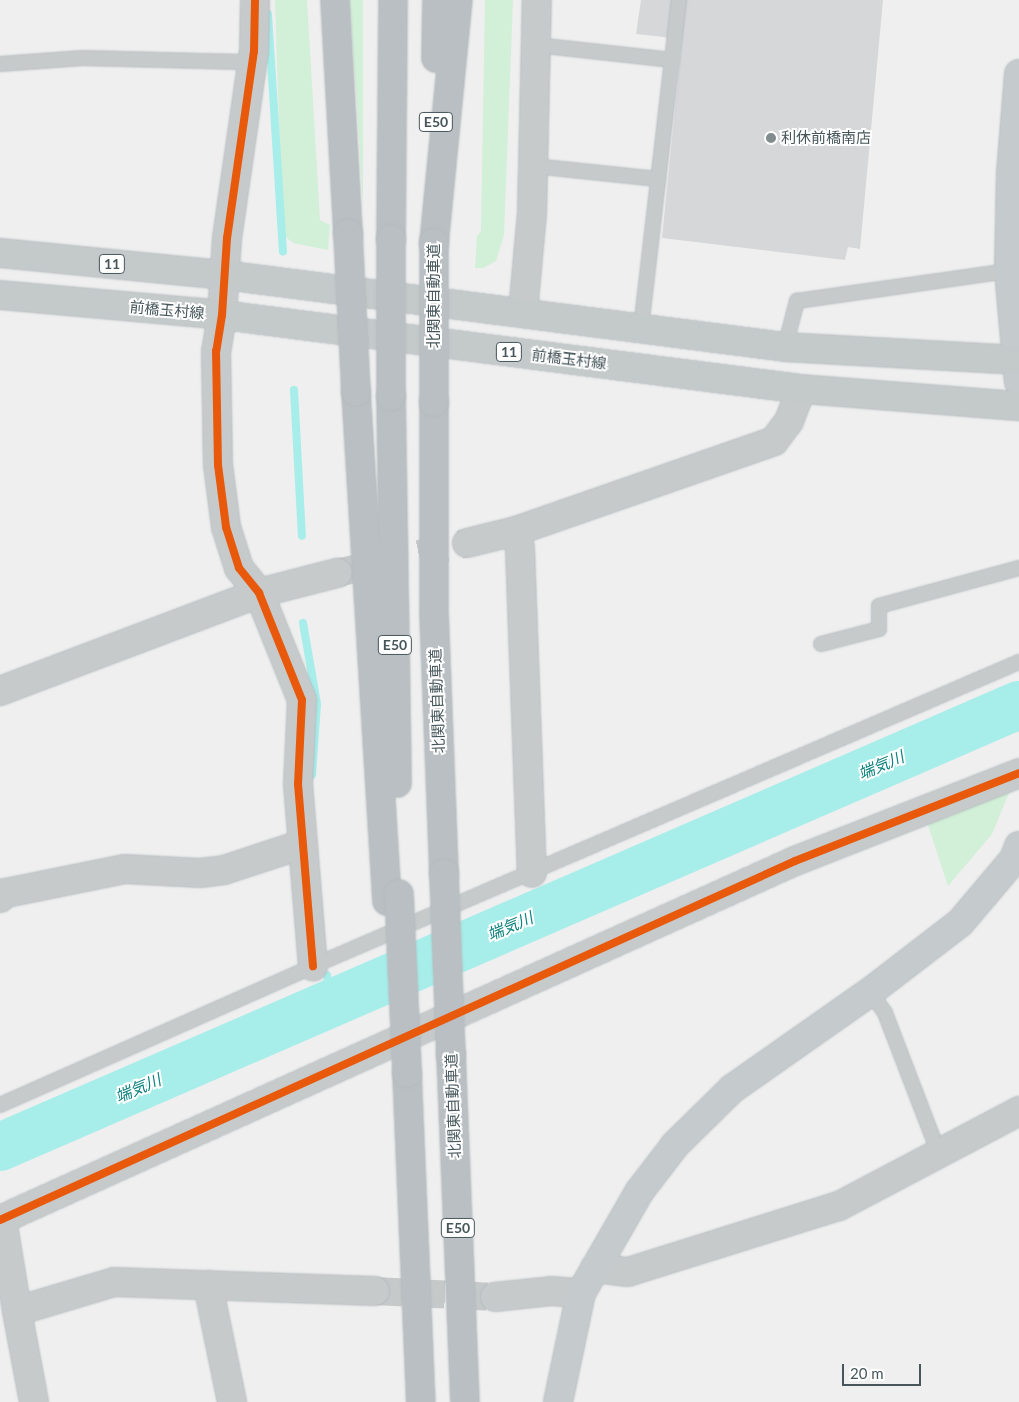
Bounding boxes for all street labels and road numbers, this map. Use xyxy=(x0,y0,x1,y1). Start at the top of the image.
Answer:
road number: E50 xyxy=(418,110,454,134)
street label: 北関東自動車道 xyxy=(425,244,443,348)
road number: 11 xyxy=(98,252,126,276)
street label: 前橋玉村線 xyxy=(129,298,205,322)
road number: 11 xyxy=(495,341,523,364)
street label: 前橋玉村線 xyxy=(531,345,607,373)
road number: E50 xyxy=(378,634,412,656)
street label: 北関東自動車道 xyxy=(426,648,448,754)
street label: 北関東自動車道 xyxy=(442,1053,464,1159)
road number: E50 xyxy=(440,1216,476,1240)

